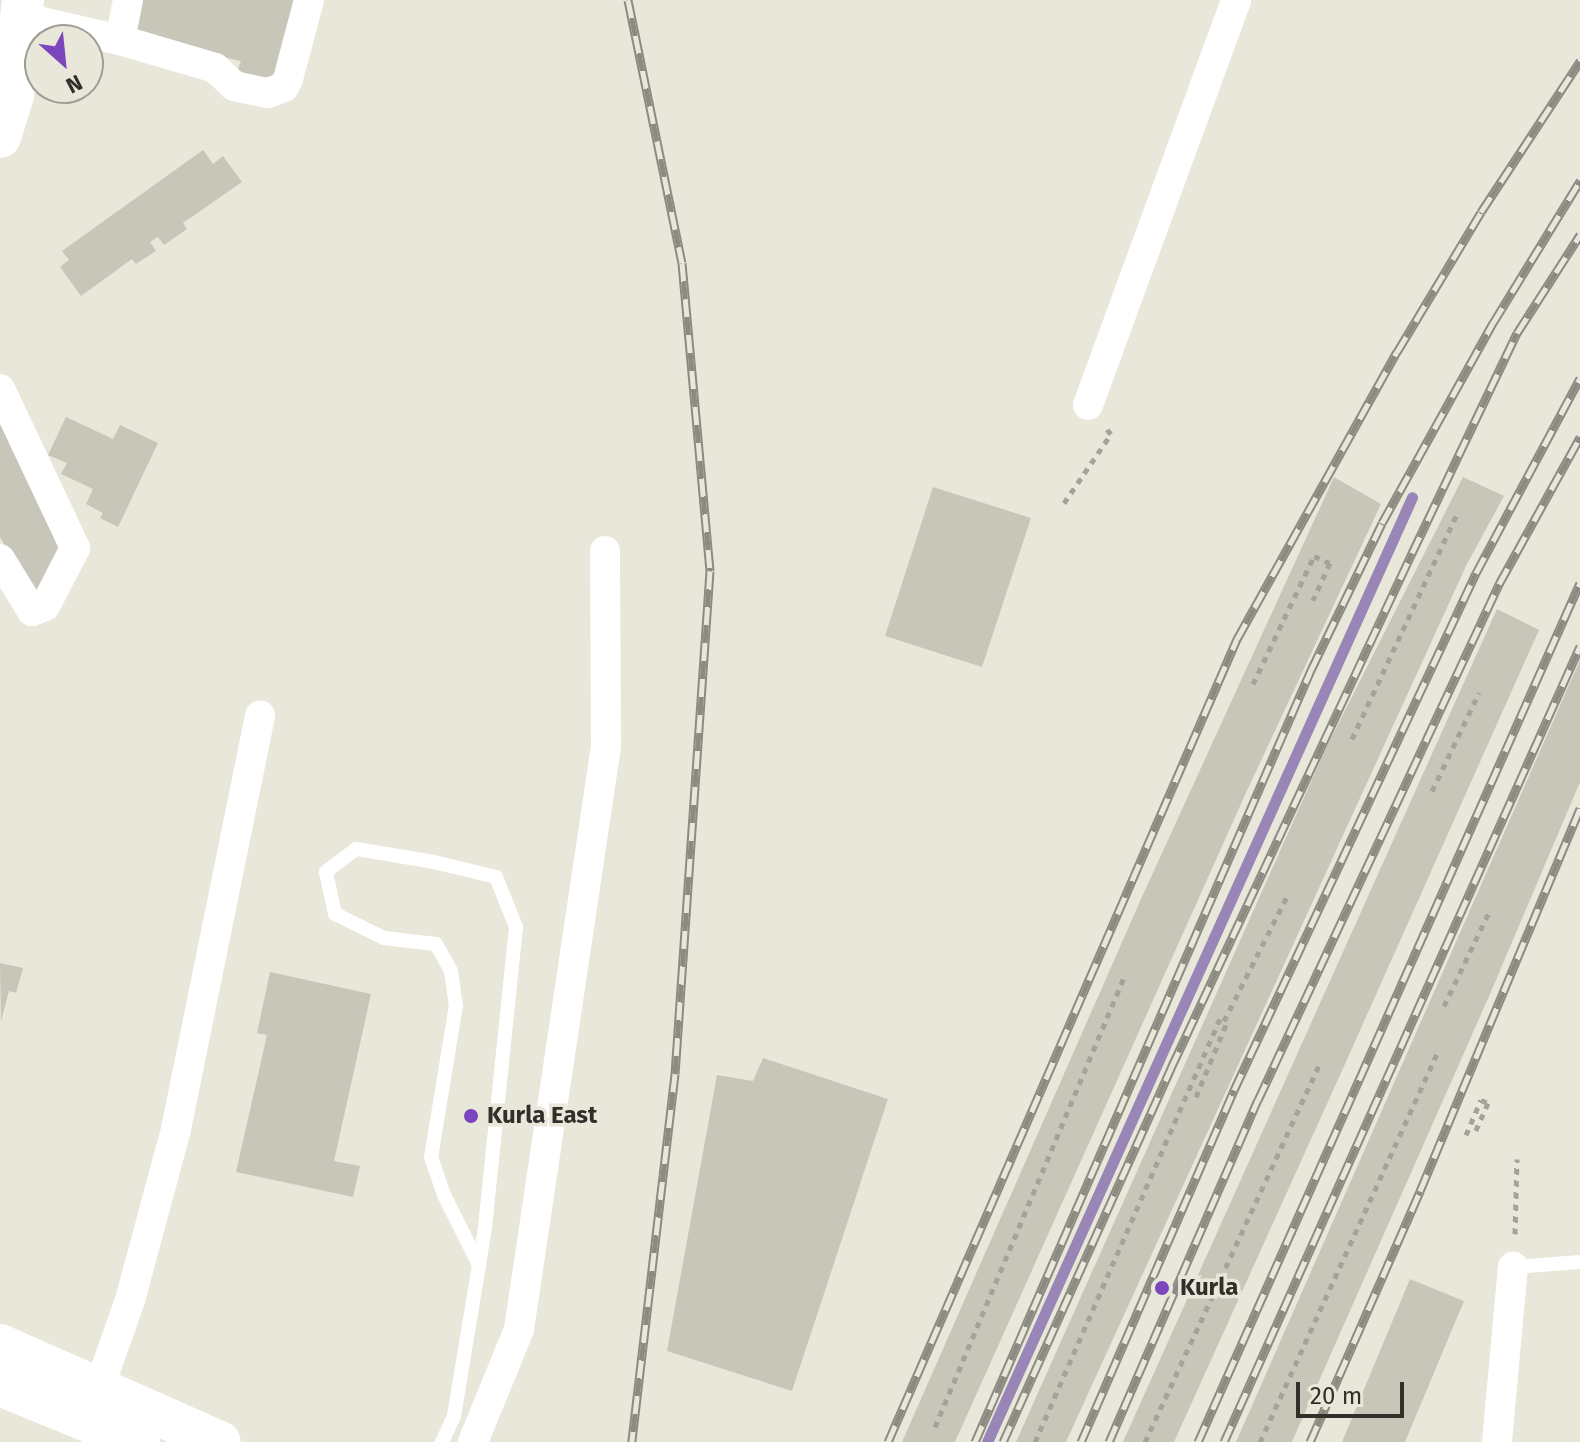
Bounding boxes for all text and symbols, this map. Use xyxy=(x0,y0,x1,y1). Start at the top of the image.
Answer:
north arrow xyxy=(24,24,104,104)
text: N xyxy=(62,69,87,99)
place label: Kurla East xyxy=(487,1102,597,1130)
marker: Kurla East xyxy=(462,1107,480,1125)
place label: Kurla xyxy=(1180,1274,1238,1302)
marker: Kurla xyxy=(1151,1277,1173,1299)
scale bar xyxy=(1300,1366,1408,1416)
text: 20 m xyxy=(1310,1382,1362,1410)

